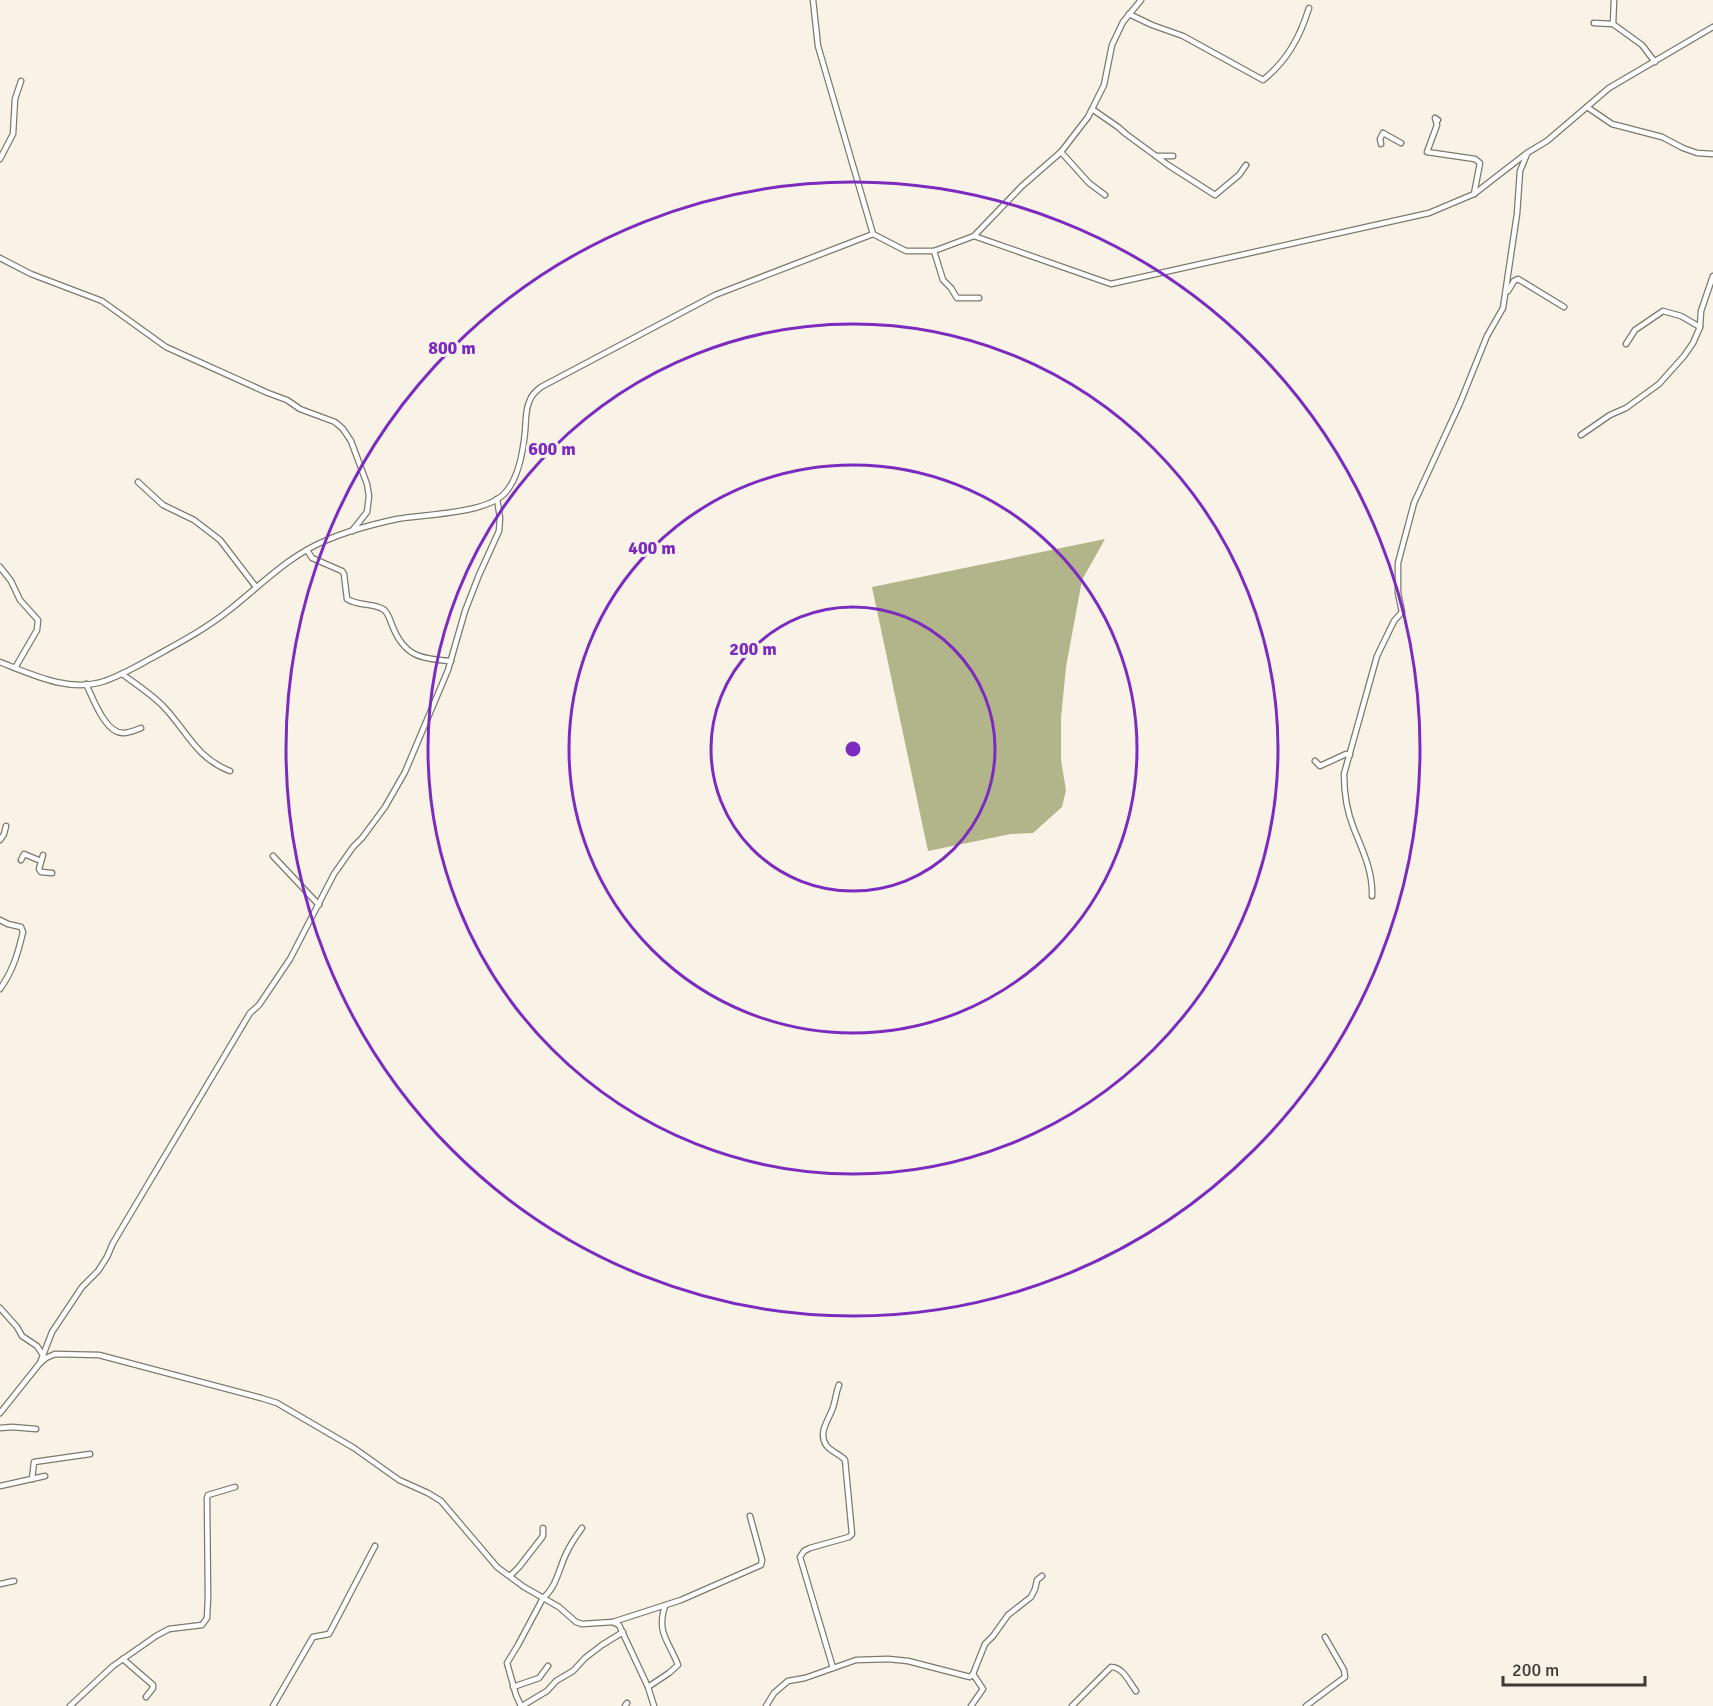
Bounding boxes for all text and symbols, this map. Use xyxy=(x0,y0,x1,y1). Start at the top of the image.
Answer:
text: 800 m xyxy=(428,337,476,359)
text: 600 m xyxy=(528,438,576,460)
text: 400 m xyxy=(628,537,676,559)
text: 200 m xyxy=(729,638,777,660)
centre of rings xyxy=(843,739,863,759)
scale bar xyxy=(1503,1649,1646,1687)
text: 200 m xyxy=(1512,1659,1559,1681)

